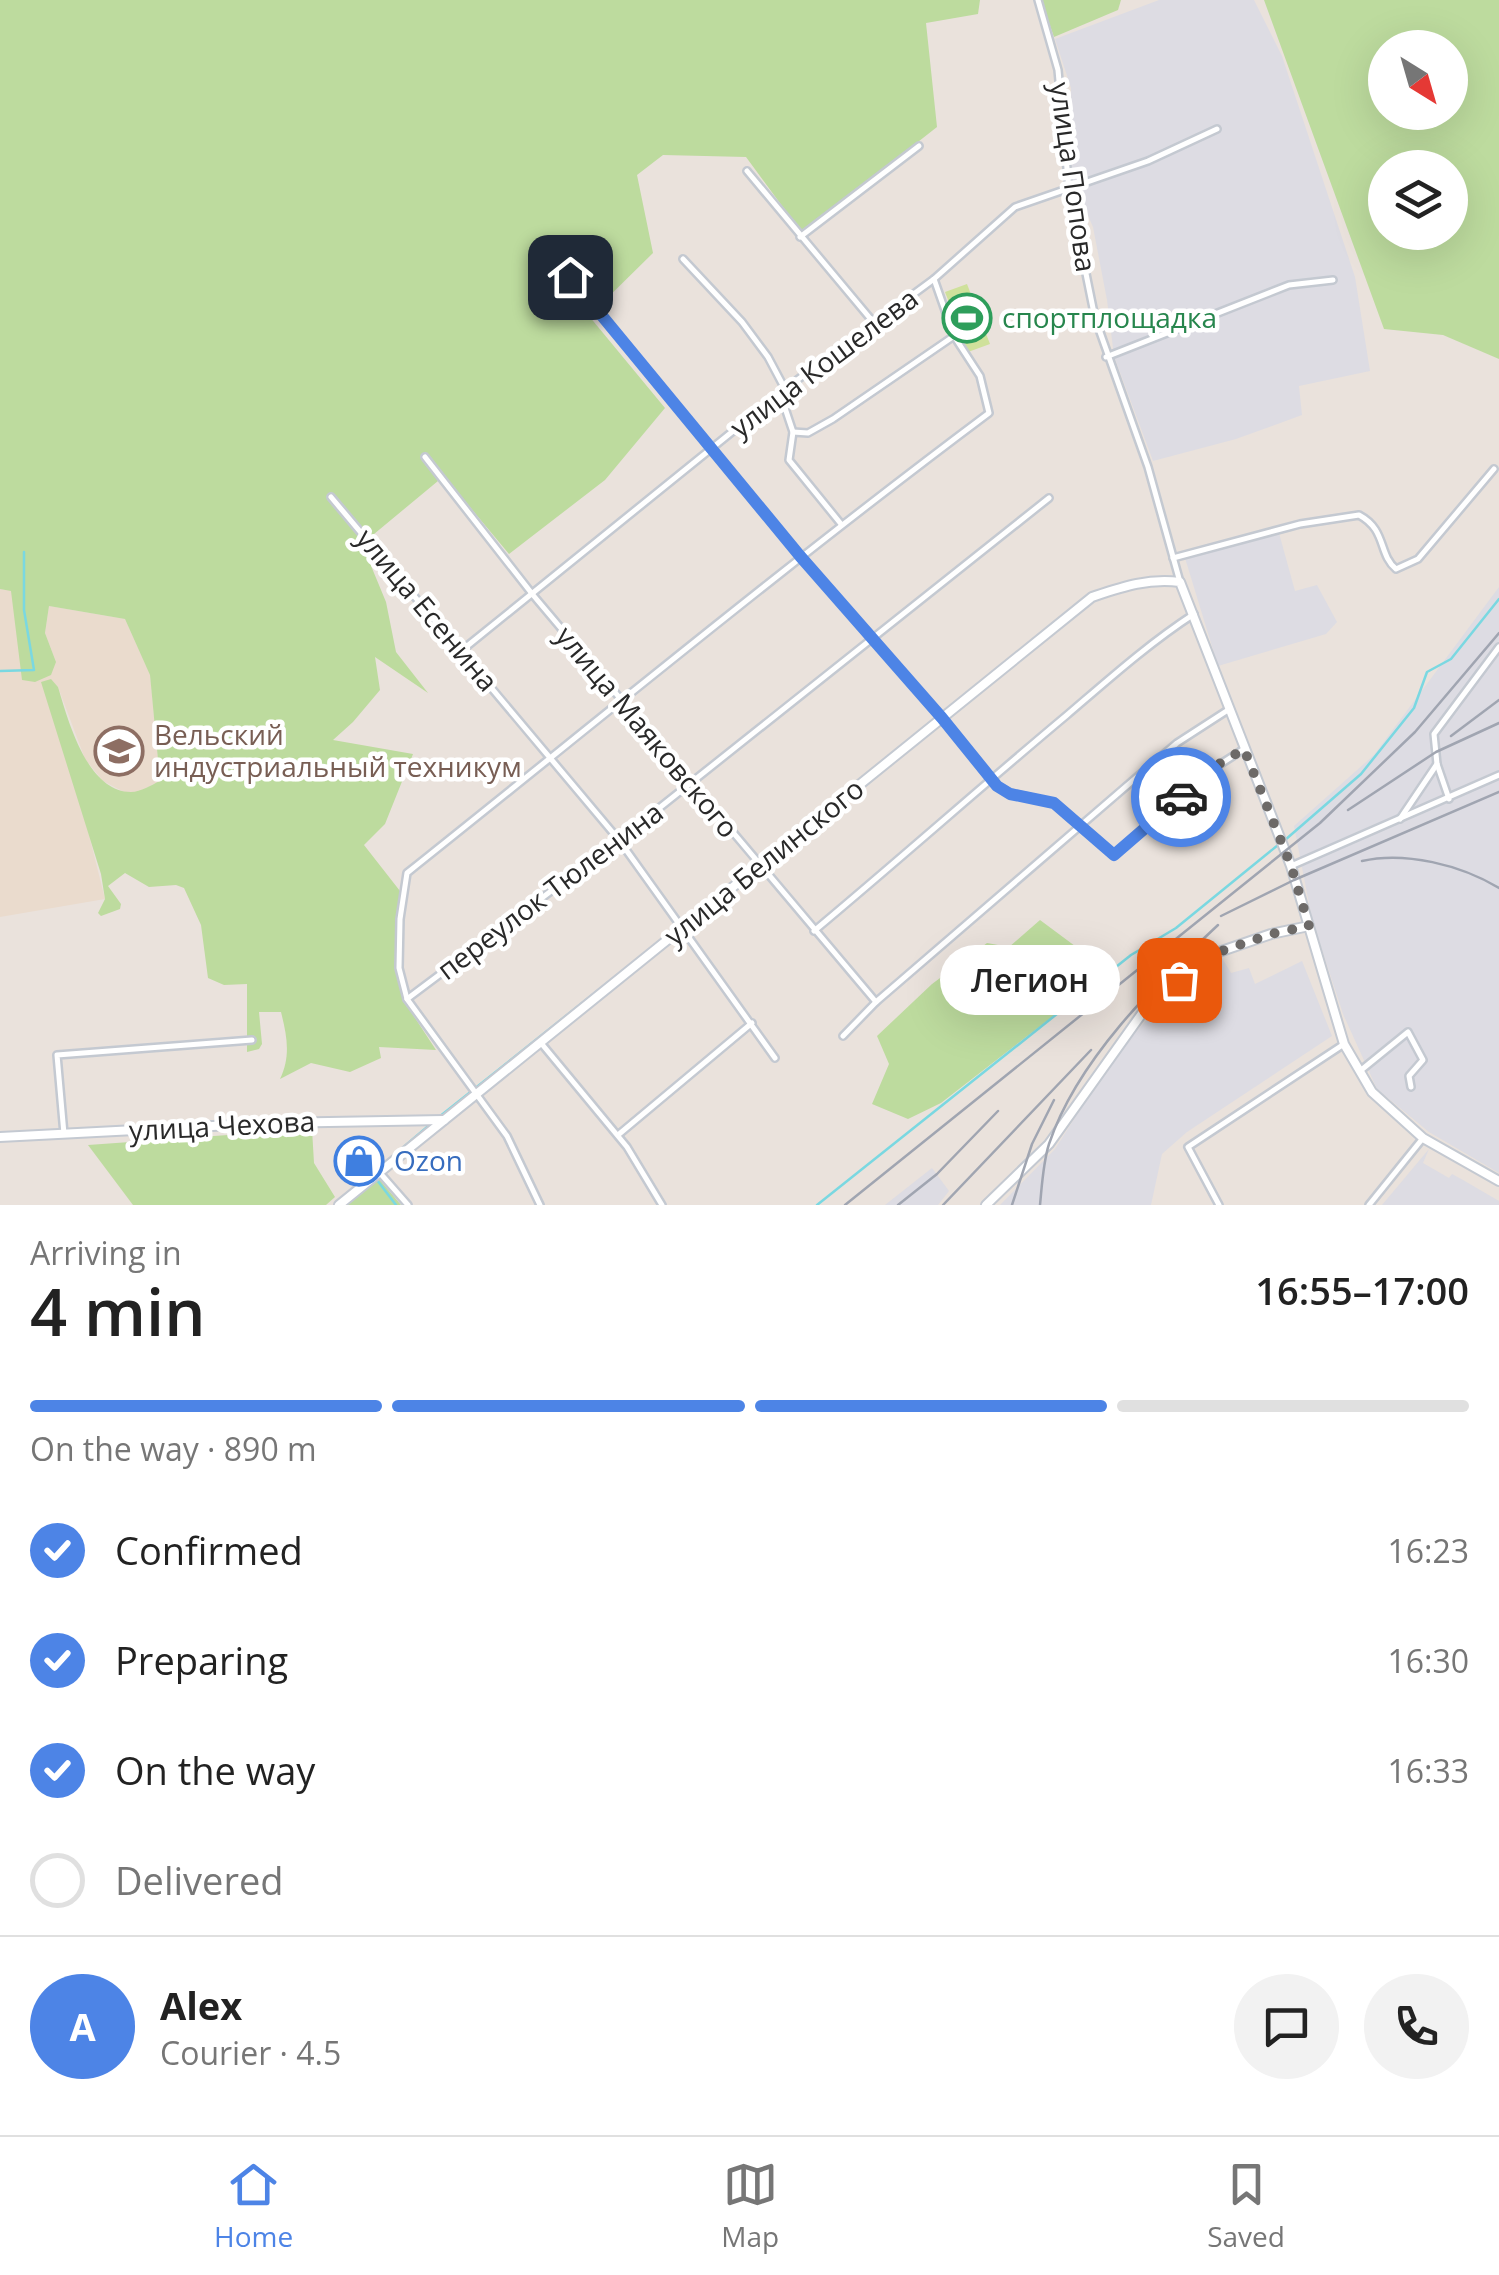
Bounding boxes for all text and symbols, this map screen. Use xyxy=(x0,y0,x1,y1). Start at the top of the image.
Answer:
north arrow xyxy=(1368,30,1468,130)
map controls xyxy=(1368,30,1468,250)
street label: улица Попова xyxy=(1042,79,1106,274)
button: layers xyxy=(1368,150,1468,250)
pin xyxy=(528,235,613,320)
icon: home xyxy=(543,250,598,305)
street label: улица Кошелева xyxy=(722,279,925,445)
sports icon: спортплощадка xyxy=(941,292,993,344)
place label: спортплощадка xyxy=(1002,298,1217,336)
street label: улица Есенина xyxy=(348,520,507,699)
street label: улица Маяковского xyxy=(548,617,748,845)
place label: Вельский индустриальный техникум xyxy=(154,715,522,785)
school or university icon: Вельский индустриальный техникум xyxy=(93,725,145,777)
courier xyxy=(1131,747,1231,847)
street label: улица Белинского xyxy=(656,769,871,953)
icon: car xyxy=(1154,770,1209,825)
street label: переулок Тюленина xyxy=(429,793,670,988)
pin xyxy=(1137,938,1222,1023)
callout: Легион xyxy=(939,945,1119,1015)
icon: bag xyxy=(1152,953,1207,1008)
text: Легион xyxy=(971,958,1089,1001)
street label: улица Чехова xyxy=(128,1101,316,1149)
shop icon: Ozon xyxy=(333,1135,385,1187)
place label: Ozon xyxy=(394,1141,463,1179)
text: Arriving in xyxy=(30,1231,182,1274)
text: 16:55–17:00 xyxy=(1255,1264,1469,1316)
text: 4 min xyxy=(30,1267,205,1355)
text: On the way · 890 m xyxy=(30,1427,317,1470)
icon: check xyxy=(30,1523,85,1578)
text: Confirmed xyxy=(115,1524,303,1576)
text: 16:23 xyxy=(1387,1529,1469,1572)
icon: check xyxy=(30,1633,85,1688)
text: Preparing xyxy=(115,1634,288,1686)
text: 16:30 xyxy=(1387,1639,1469,1682)
icon: check xyxy=(30,1743,85,1798)
text: On the way xyxy=(115,1744,315,1796)
text: 16:33 xyxy=(1387,1749,1469,1792)
text: Delivered xyxy=(115,1854,284,1906)
button: chat xyxy=(1234,1974,1339,2079)
button: phone xyxy=(1364,1974,1469,2079)
text: Alex xyxy=(160,1979,242,2031)
text: A xyxy=(69,2000,96,2052)
text: Courier · 4.5 xyxy=(160,2031,341,2074)
tab: Home xyxy=(214,2157,293,2255)
tab: Map xyxy=(721,2157,779,2255)
tab: Saved xyxy=(1207,2157,1285,2255)

